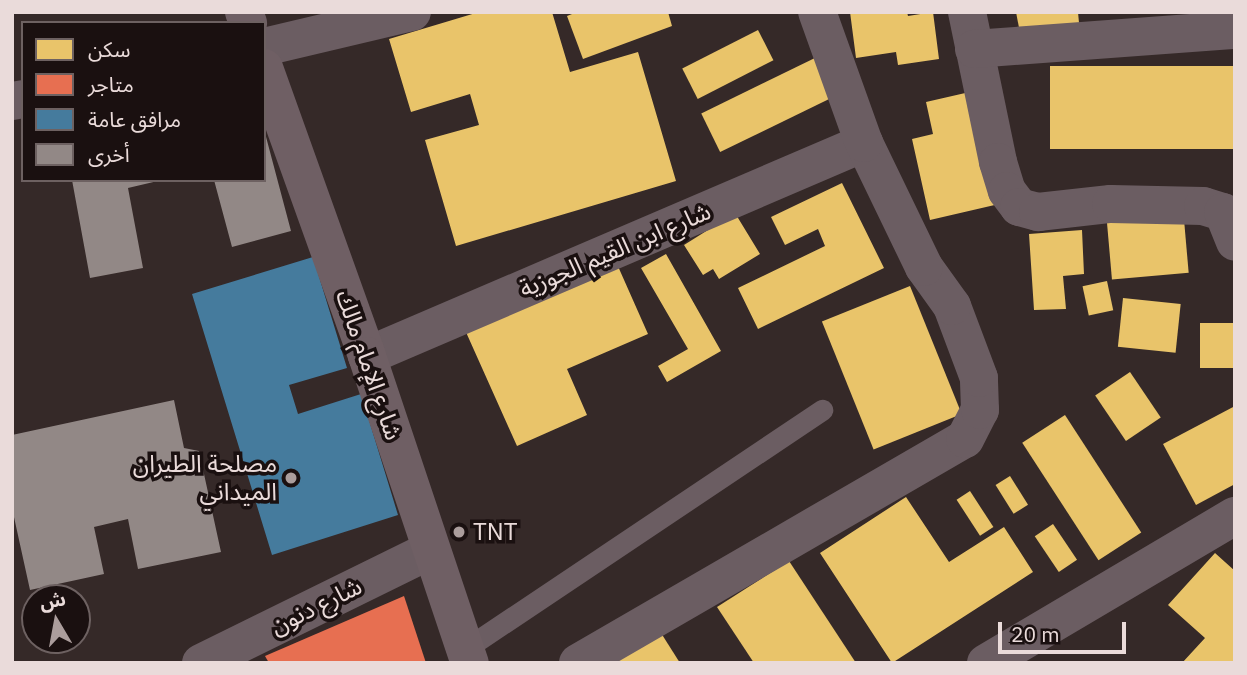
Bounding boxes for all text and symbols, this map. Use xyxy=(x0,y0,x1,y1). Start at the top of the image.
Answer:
legend xyxy=(21,21,266,182)
text: سكن xyxy=(88,35,130,63)
text: متاجر xyxy=(88,70,134,98)
text: مرافق عامة xyxy=(88,105,181,133)
text: أخرى xyxy=(88,140,130,168)
street label: شارع ابن القيم الجوزية xyxy=(515,197,715,303)
street label: شارع الإمام مالك xyxy=(330,286,408,444)
place label: مصلحة الطيران الميداني xyxy=(133,450,277,506)
marker: مصلحة الطيران الميداني xyxy=(283,470,299,486)
place label: TNT xyxy=(473,518,517,546)
marker: TNT xyxy=(451,524,467,540)
street label: شارع دنون xyxy=(266,572,366,640)
north arrow xyxy=(21,584,91,654)
text: ش xyxy=(38,586,68,614)
scale bar xyxy=(1002,608,1130,652)
text: 20 m xyxy=(1011,620,1060,648)

